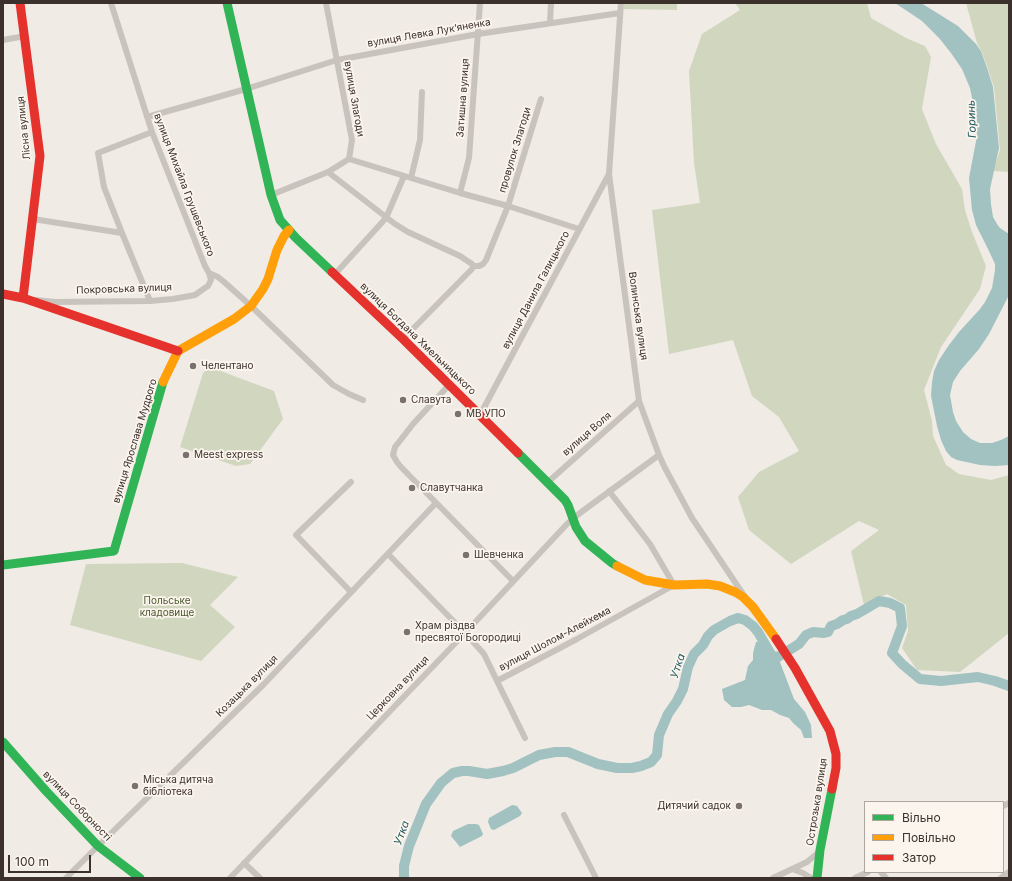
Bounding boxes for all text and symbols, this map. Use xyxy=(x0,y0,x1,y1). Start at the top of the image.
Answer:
street label: вулиця Левка Лукʼяненка xyxy=(367,16,491,50)
street label: Затишна вулиця xyxy=(454,58,472,138)
street label: вулиця Злагоди xyxy=(341,60,367,138)
street label: Лісна вулиця xyxy=(15,96,33,160)
water label: Горинь xyxy=(965,100,979,138)
street label: провулок Злагоди xyxy=(496,106,534,194)
street label: вулиця Михайла Грушевського xyxy=(151,112,217,258)
street label: вулиця Данила Галицького xyxy=(500,229,572,351)
street label: Волинська вулиця xyxy=(626,271,650,361)
street label: вулиця Богдана Хмельницького xyxy=(358,280,478,398)
street label: Покровська вулиця xyxy=(76,281,172,297)
place label: Челентано xyxy=(201,360,254,372)
marker: Челентано xyxy=(188,361,198,371)
street label: вулиця Ярослава Мудрого xyxy=(110,377,160,505)
place label: Славута xyxy=(411,394,451,406)
marker: Славута xyxy=(398,395,408,405)
place label: МВ УПО xyxy=(466,408,506,420)
marker: МВ УПО xyxy=(453,409,463,419)
street label: вулиця Воля xyxy=(560,410,614,458)
place label: Meest express xyxy=(194,449,263,461)
marker: Meest express xyxy=(181,450,191,460)
place label: Славутчанка xyxy=(420,482,483,494)
marker: Славутчанка xyxy=(407,483,417,493)
place label: Шевченка xyxy=(474,549,524,561)
marker: Шевченка xyxy=(461,550,471,560)
park label: Польське кладовище xyxy=(140,595,194,618)
street label: вулиця Шолом-Алейхема xyxy=(497,604,613,674)
place label: Храм різдва пресвятої Богородиці xyxy=(415,620,521,644)
marker: Храм різдва пресвятої Богородиці xyxy=(402,627,412,637)
water label: Утка xyxy=(668,652,688,680)
street label: Козацька вулиця xyxy=(214,653,280,719)
street label: Церковна вулиця xyxy=(364,653,432,723)
street label: Острозька вулиця xyxy=(804,757,830,847)
street label: вулиця Соборності xyxy=(40,768,114,844)
place label: Міська дитяча бібліотека xyxy=(143,774,213,798)
marker: Міська дитяча бібліотека xyxy=(130,781,140,791)
place label: Дитячий садок xyxy=(657,800,731,812)
marker: Дитячий садок xyxy=(734,801,744,811)
legend xyxy=(864,801,1004,873)
text: Вільно xyxy=(902,810,941,825)
water label: Утка xyxy=(392,819,412,847)
text: Повільно xyxy=(902,830,956,845)
scale bar xyxy=(10,847,93,873)
text: Затор xyxy=(902,850,936,865)
text: 100 m xyxy=(15,854,49,869)

